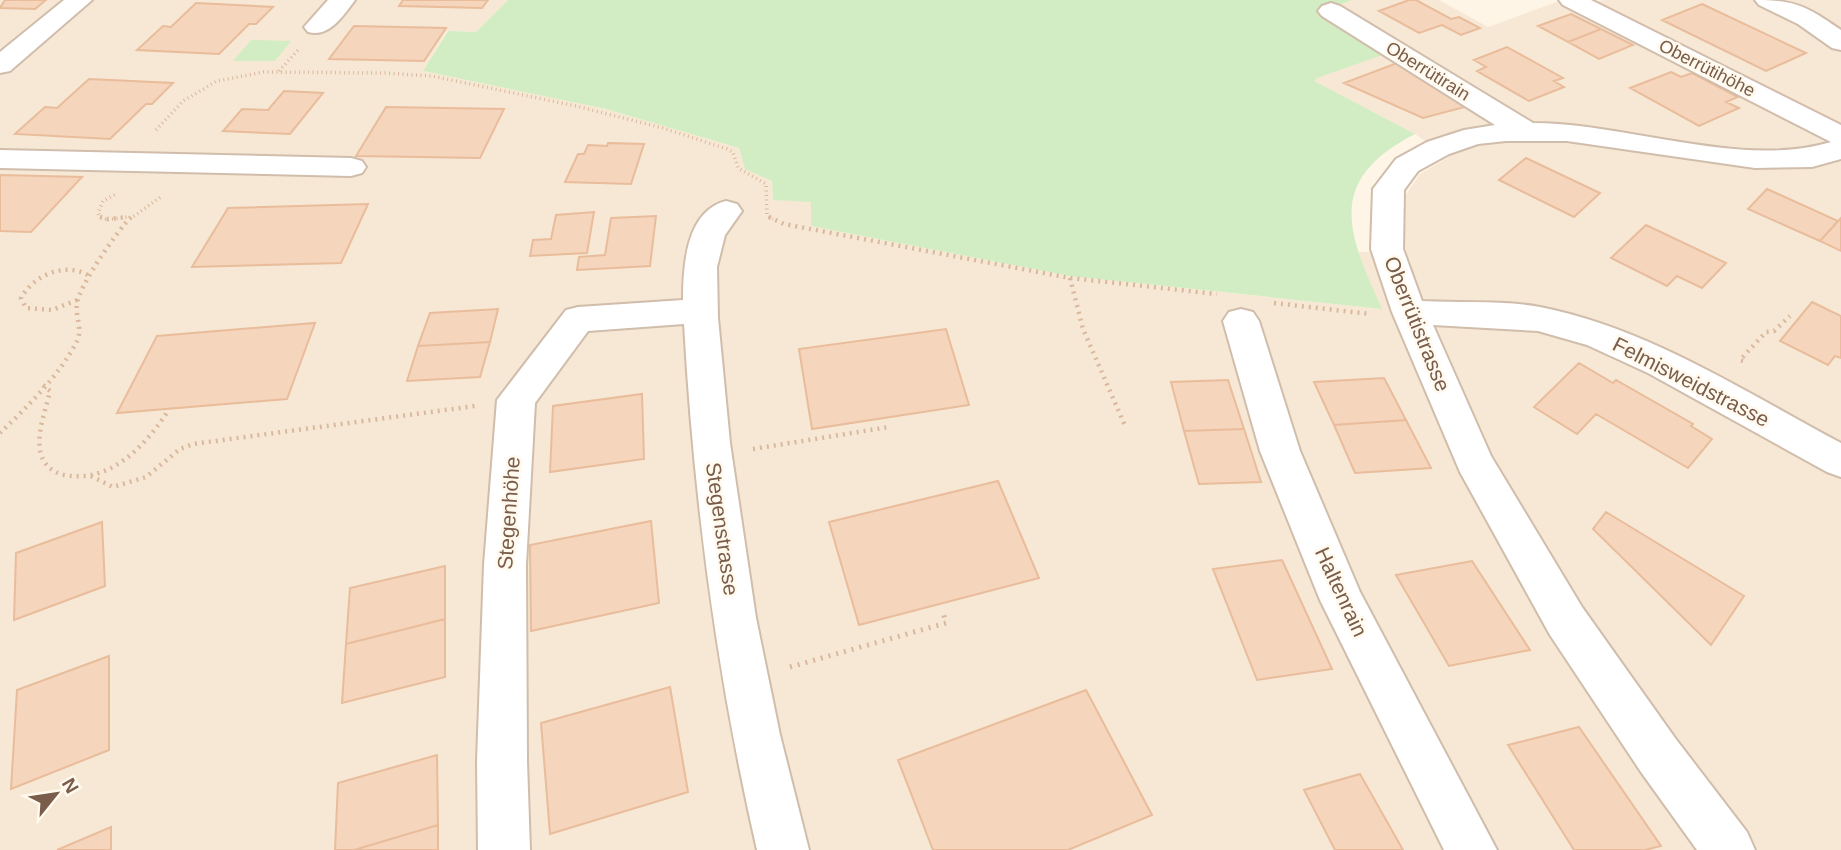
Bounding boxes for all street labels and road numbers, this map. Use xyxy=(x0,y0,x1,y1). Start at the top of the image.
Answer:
street label: Oberrütihöhe xyxy=(1656,35,1758,101)
street label: Oberrütirain xyxy=(1382,37,1474,105)
street label: Oberrütistrasse xyxy=(1380,253,1455,395)
street label: Felmisweidstrasse xyxy=(1609,332,1773,431)
street label: Stegenhöhe xyxy=(493,456,524,570)
street label: Stegenstrasse xyxy=(702,461,743,597)
street label: Haltenrain xyxy=(1311,544,1372,640)

